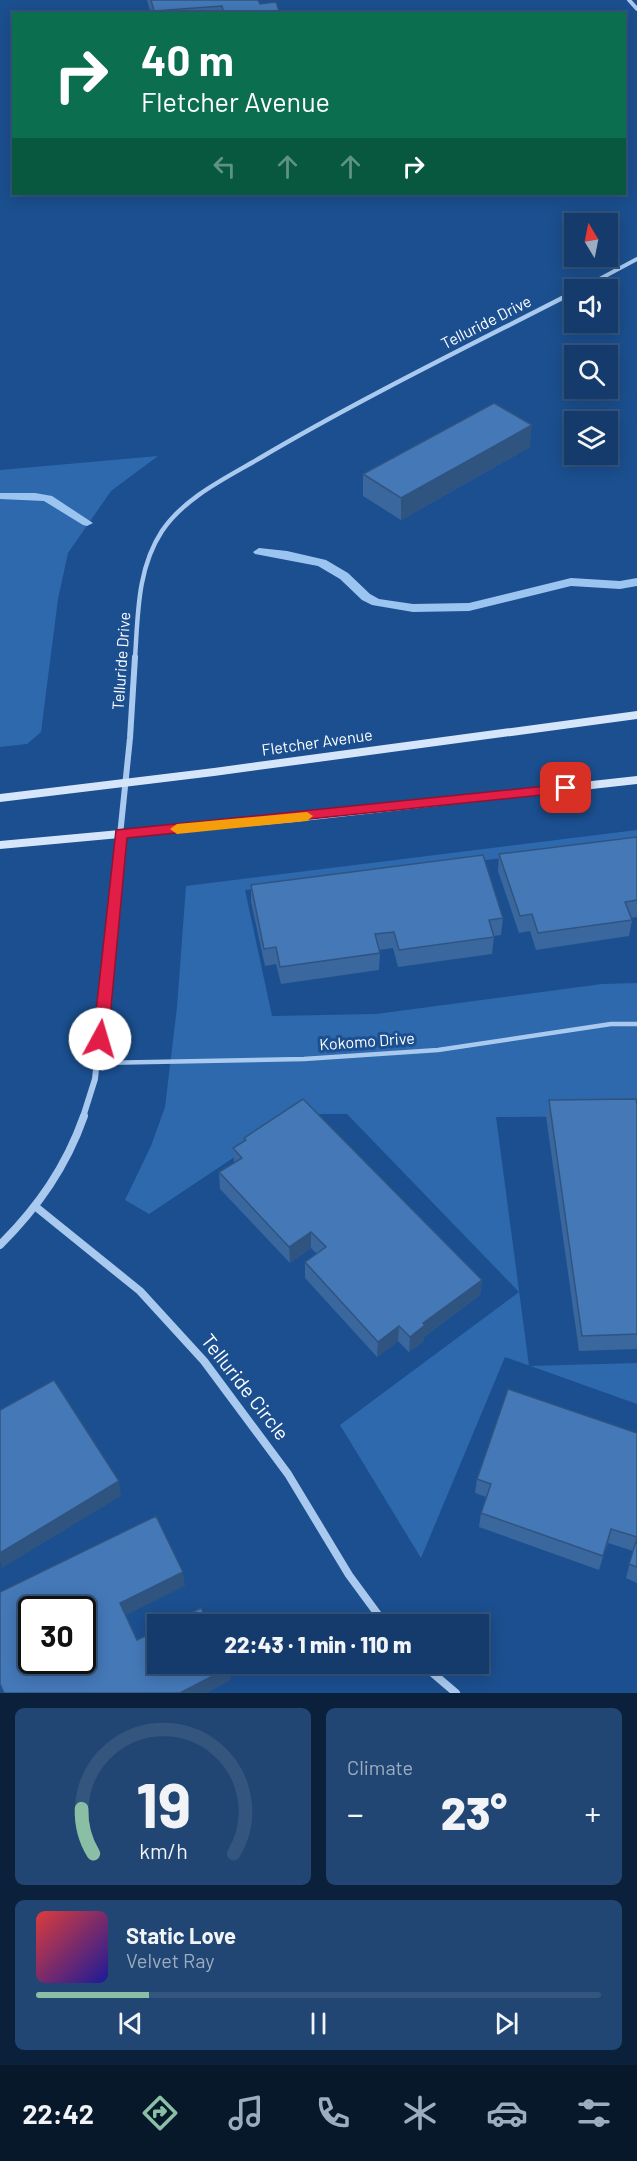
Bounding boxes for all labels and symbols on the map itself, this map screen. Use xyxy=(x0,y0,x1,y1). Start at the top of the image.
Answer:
north arrow xyxy=(564,213,618,267)
street label: Telluride Drive xyxy=(438,291,534,352)
street label: Telluride Drive xyxy=(108,611,133,711)
street label: Fletcher Avenue xyxy=(260,724,374,759)
pin xyxy=(540,762,591,813)
position arrow xyxy=(68,1007,132,1071)
street label: Kokomo Drive xyxy=(319,1028,415,1053)
street label: Telluride Circle xyxy=(197,1328,295,1444)
speed limit sign: 30 xyxy=(18,1596,96,1674)

